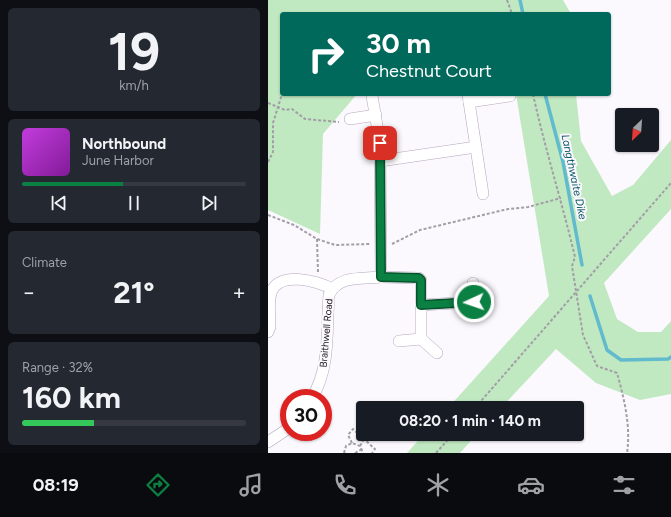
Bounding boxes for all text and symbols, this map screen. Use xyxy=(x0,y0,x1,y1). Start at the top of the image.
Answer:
text: 19 xyxy=(108,21,160,83)
text: 30 m xyxy=(366,26,431,60)
icon: right xyxy=(300,28,352,80)
text: Chestnut Court xyxy=(366,60,492,82)
text: km/h xyxy=(119,78,149,93)
north arrow xyxy=(615,108,659,152)
map controls xyxy=(615,108,659,152)
pin xyxy=(363,126,397,160)
icon: arrive xyxy=(369,132,391,154)
water label: Langthwaite Dike xyxy=(559,133,589,221)
text: Northbound xyxy=(82,135,166,153)
text: June Harbor xyxy=(82,153,154,168)
icon: previous xyxy=(48,192,70,214)
icon: pause xyxy=(123,192,145,214)
icon: next xyxy=(198,192,220,214)
text: Climate xyxy=(22,255,67,270)
text: 21° xyxy=(113,274,155,311)
text: − xyxy=(22,279,36,306)
text: + xyxy=(232,279,246,306)
position arrow xyxy=(453,281,495,323)
street label: Braithwell Road xyxy=(317,298,336,368)
text: Range · 32% xyxy=(22,360,93,375)
text: 160 km xyxy=(22,379,121,416)
speed limit sign: 30 xyxy=(280,389,332,441)
text: 08:20 · 1 min · 140 m xyxy=(399,412,541,430)
icon: directions xyxy=(144,471,172,499)
icon: music xyxy=(237,471,265,499)
icon: phone xyxy=(331,471,359,499)
icon: climate xyxy=(424,471,452,499)
icon: car xyxy=(517,471,545,499)
icon: filters xyxy=(610,471,638,499)
text: 08:19 xyxy=(33,474,79,496)

